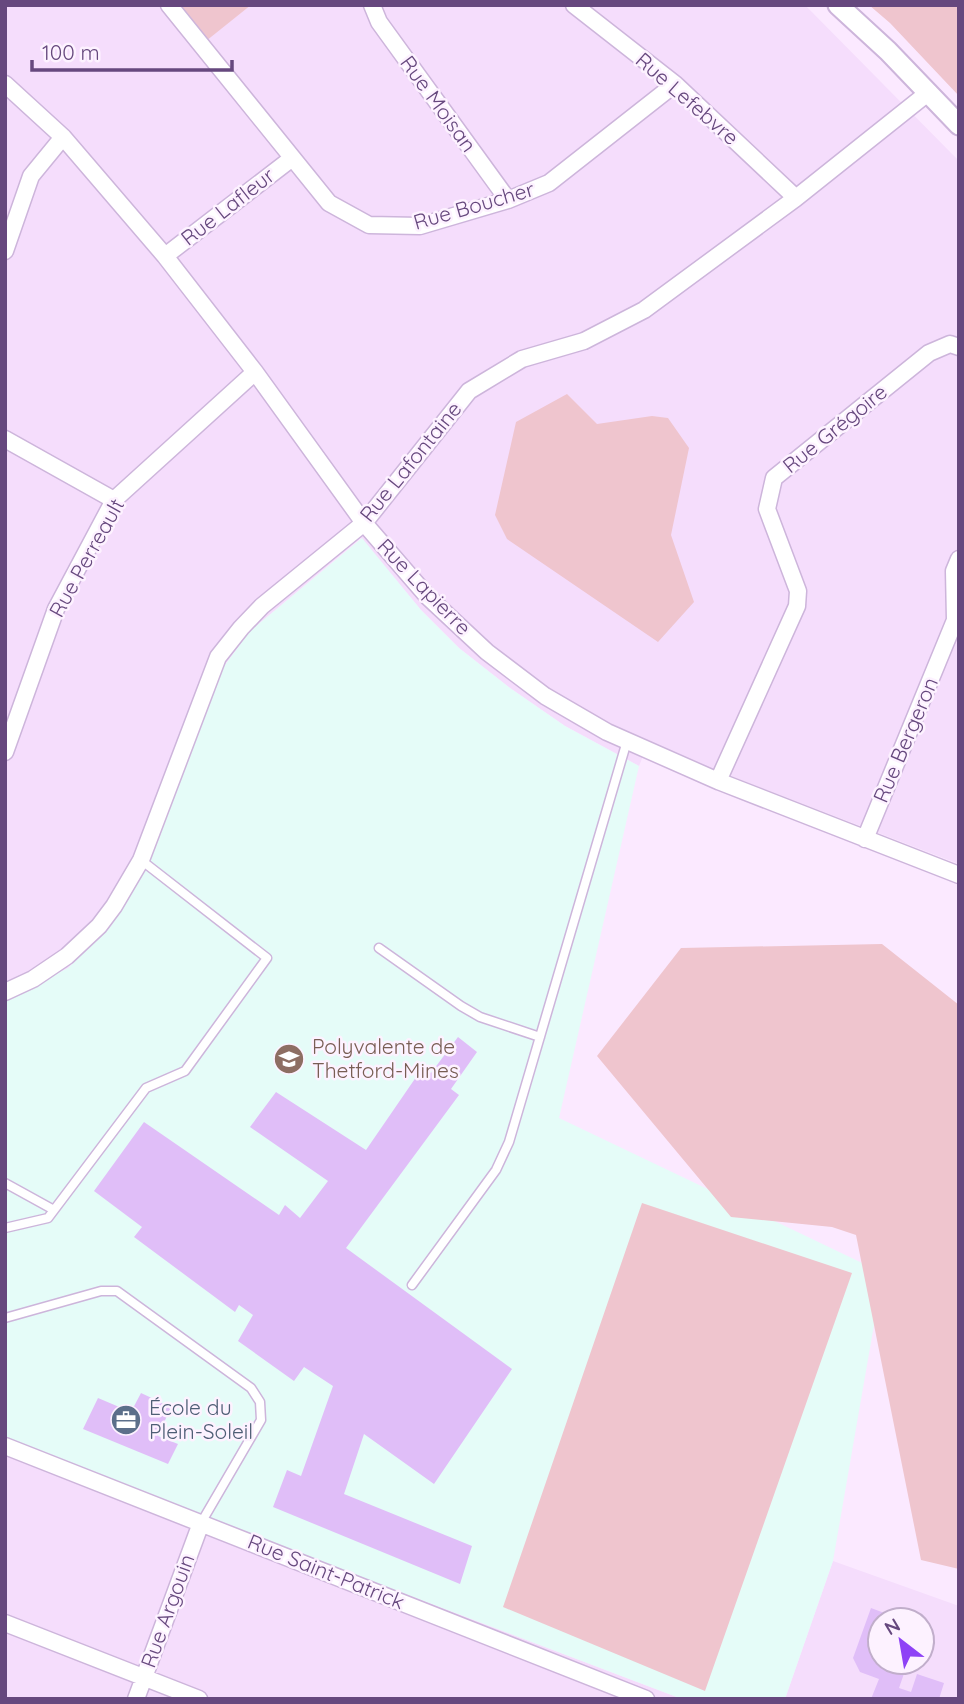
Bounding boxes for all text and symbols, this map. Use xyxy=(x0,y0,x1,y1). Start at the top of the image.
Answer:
scale bar xyxy=(32,28,231,72)
text: 100 m xyxy=(42,39,100,65)
street label: Rue Lefebvre xyxy=(631,46,745,150)
street label: Rue Moisan xyxy=(395,50,482,157)
street label: Rue Lafleur xyxy=(175,162,279,251)
street label: Rue Boucher xyxy=(410,175,537,235)
street label: Rue Grégoire xyxy=(777,378,892,478)
street label: Rue Lafontaine xyxy=(354,396,467,527)
street label: Rue Perreault xyxy=(43,494,129,621)
street label: Rue Lapierre xyxy=(372,533,477,640)
street label: Rue Bergeron xyxy=(867,673,943,806)
place label: Polyvalente de Thetford-Mines xyxy=(312,1033,459,1083)
school or university icon: Polyvalente de Thetford-Mines xyxy=(272,1042,306,1076)
place label: École du Plein-Soleil xyxy=(149,1394,253,1444)
office icon: École du Plein-Soleil xyxy=(109,1403,143,1437)
street label: Rue Saint-Patrick xyxy=(244,1528,409,1614)
street label: Rue Argouin xyxy=(135,1550,200,1671)
north arrow xyxy=(866,1606,936,1676)
text: N xyxy=(880,1613,904,1640)

